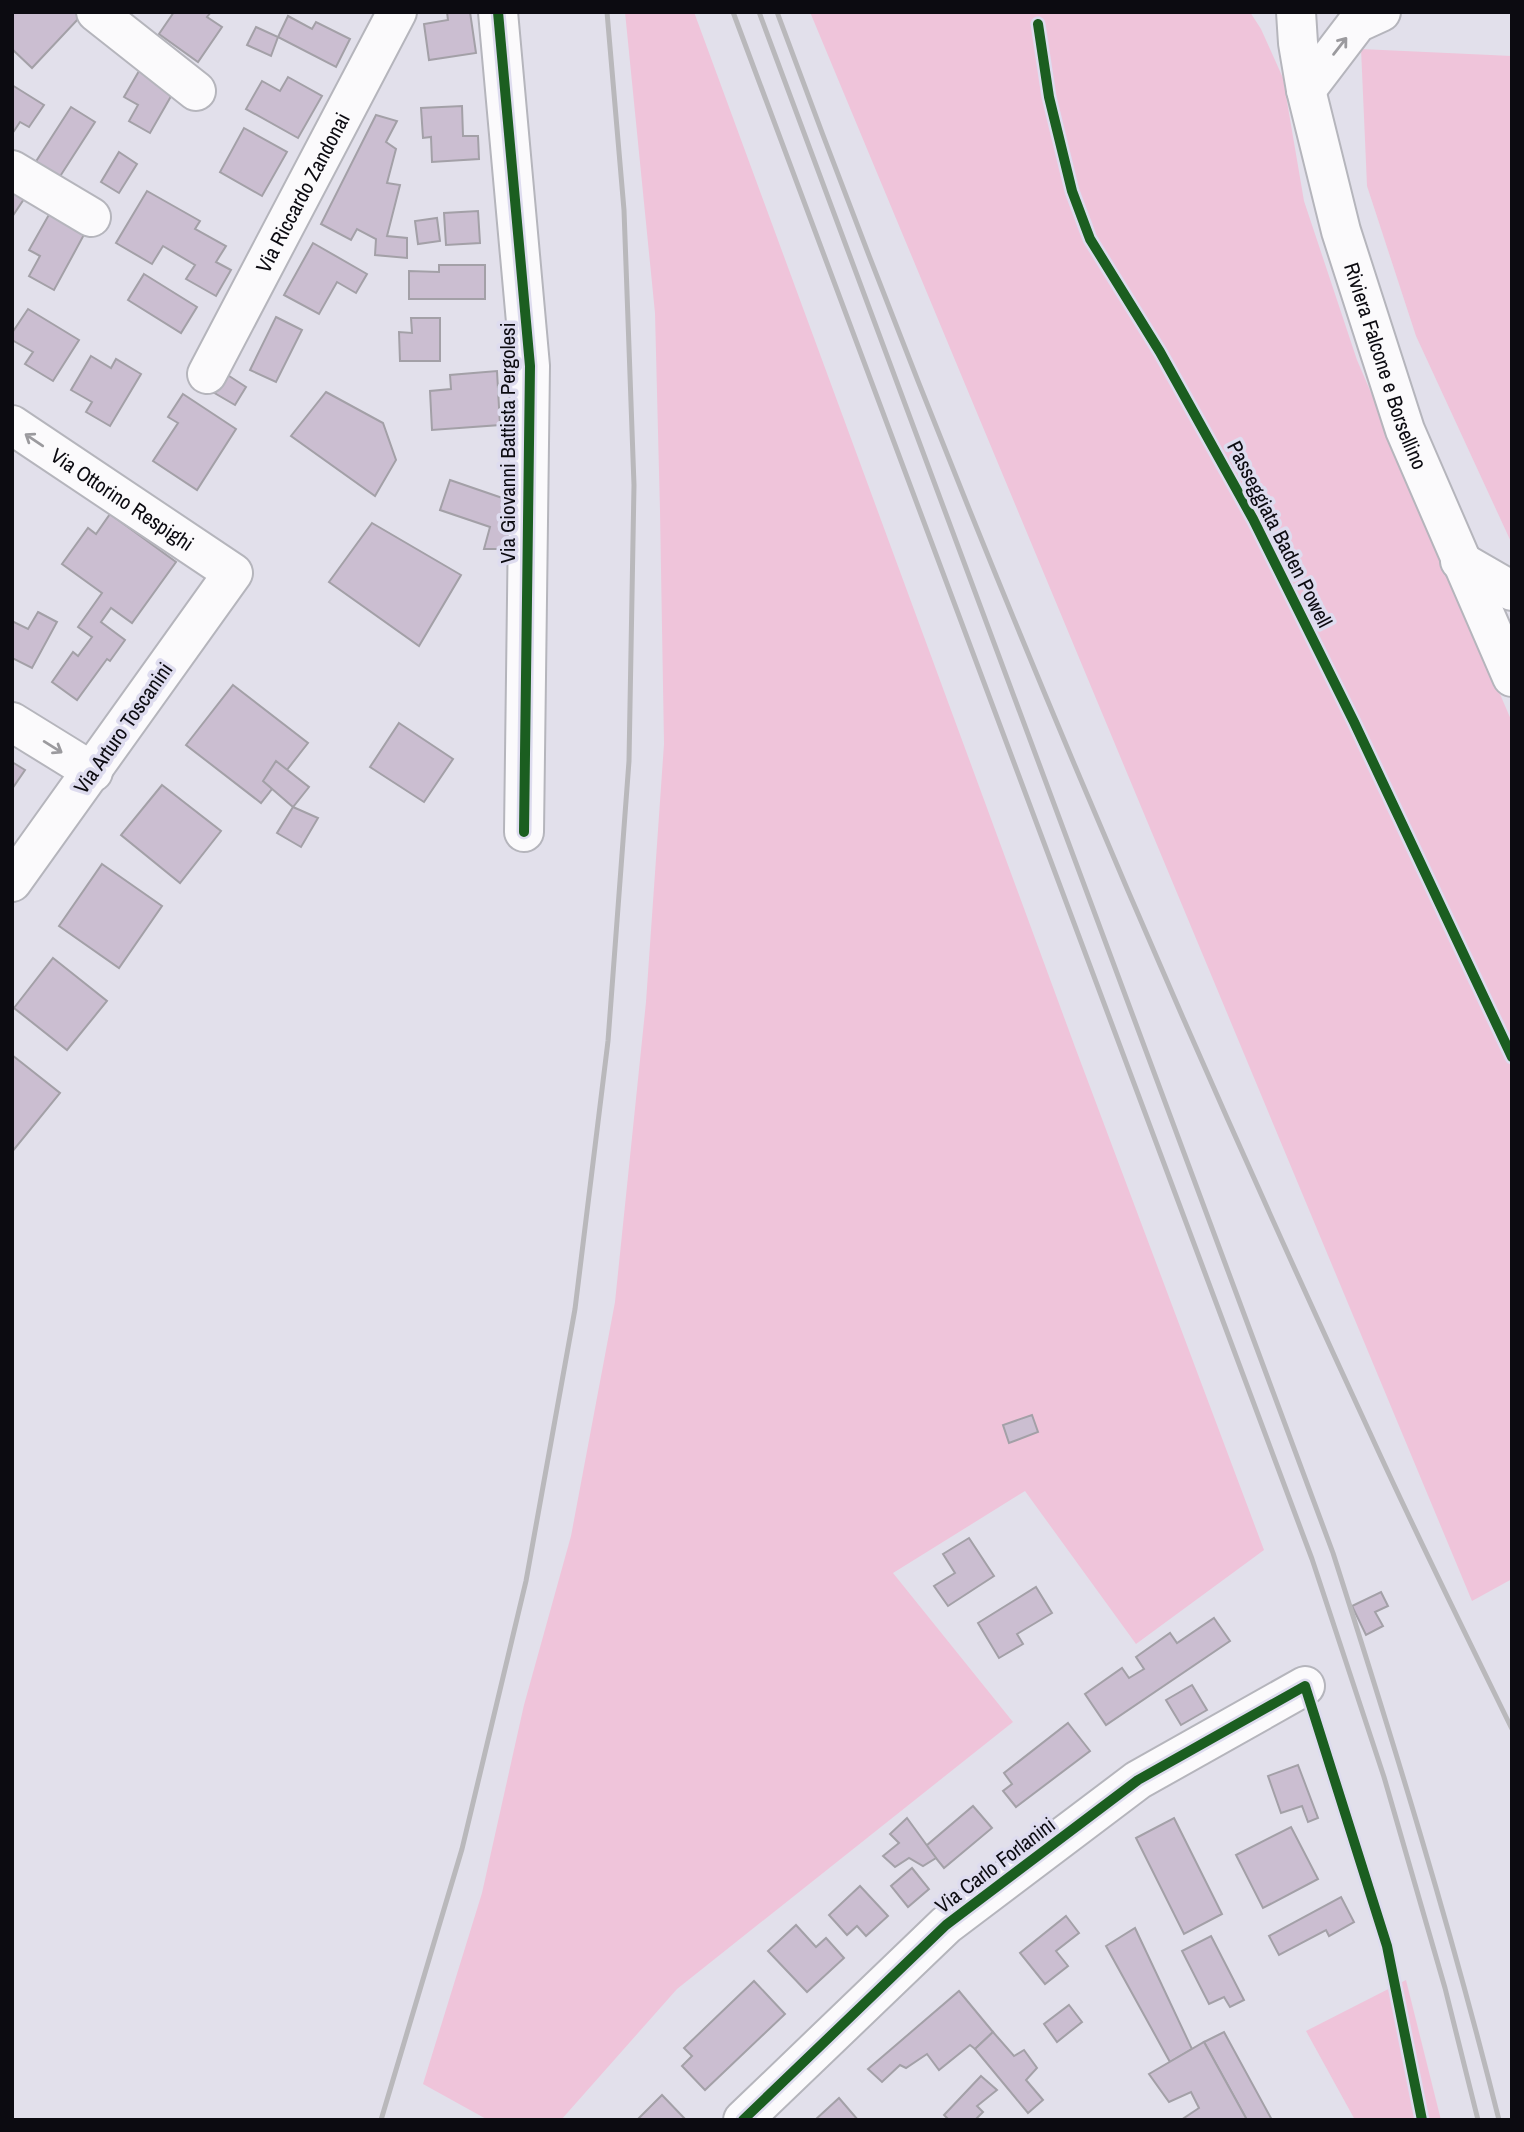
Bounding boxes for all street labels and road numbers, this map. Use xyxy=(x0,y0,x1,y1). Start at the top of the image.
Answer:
street label: Via Riccardo Zandonai xyxy=(248,107,356,278)
street label: Riviera Falcone e Borsellino xyxy=(1338,259,1435,474)
street label: Via Giovanni Battista Pergolesi xyxy=(493,323,522,563)
street label: Passeggiata Baden Powell xyxy=(1220,436,1340,632)
street label: Via Ottorino Respighi xyxy=(45,441,200,557)
street label: Via Arturo Toscanini xyxy=(67,656,179,800)
street label: Via Carlo Forlanini xyxy=(929,1810,1061,1920)

